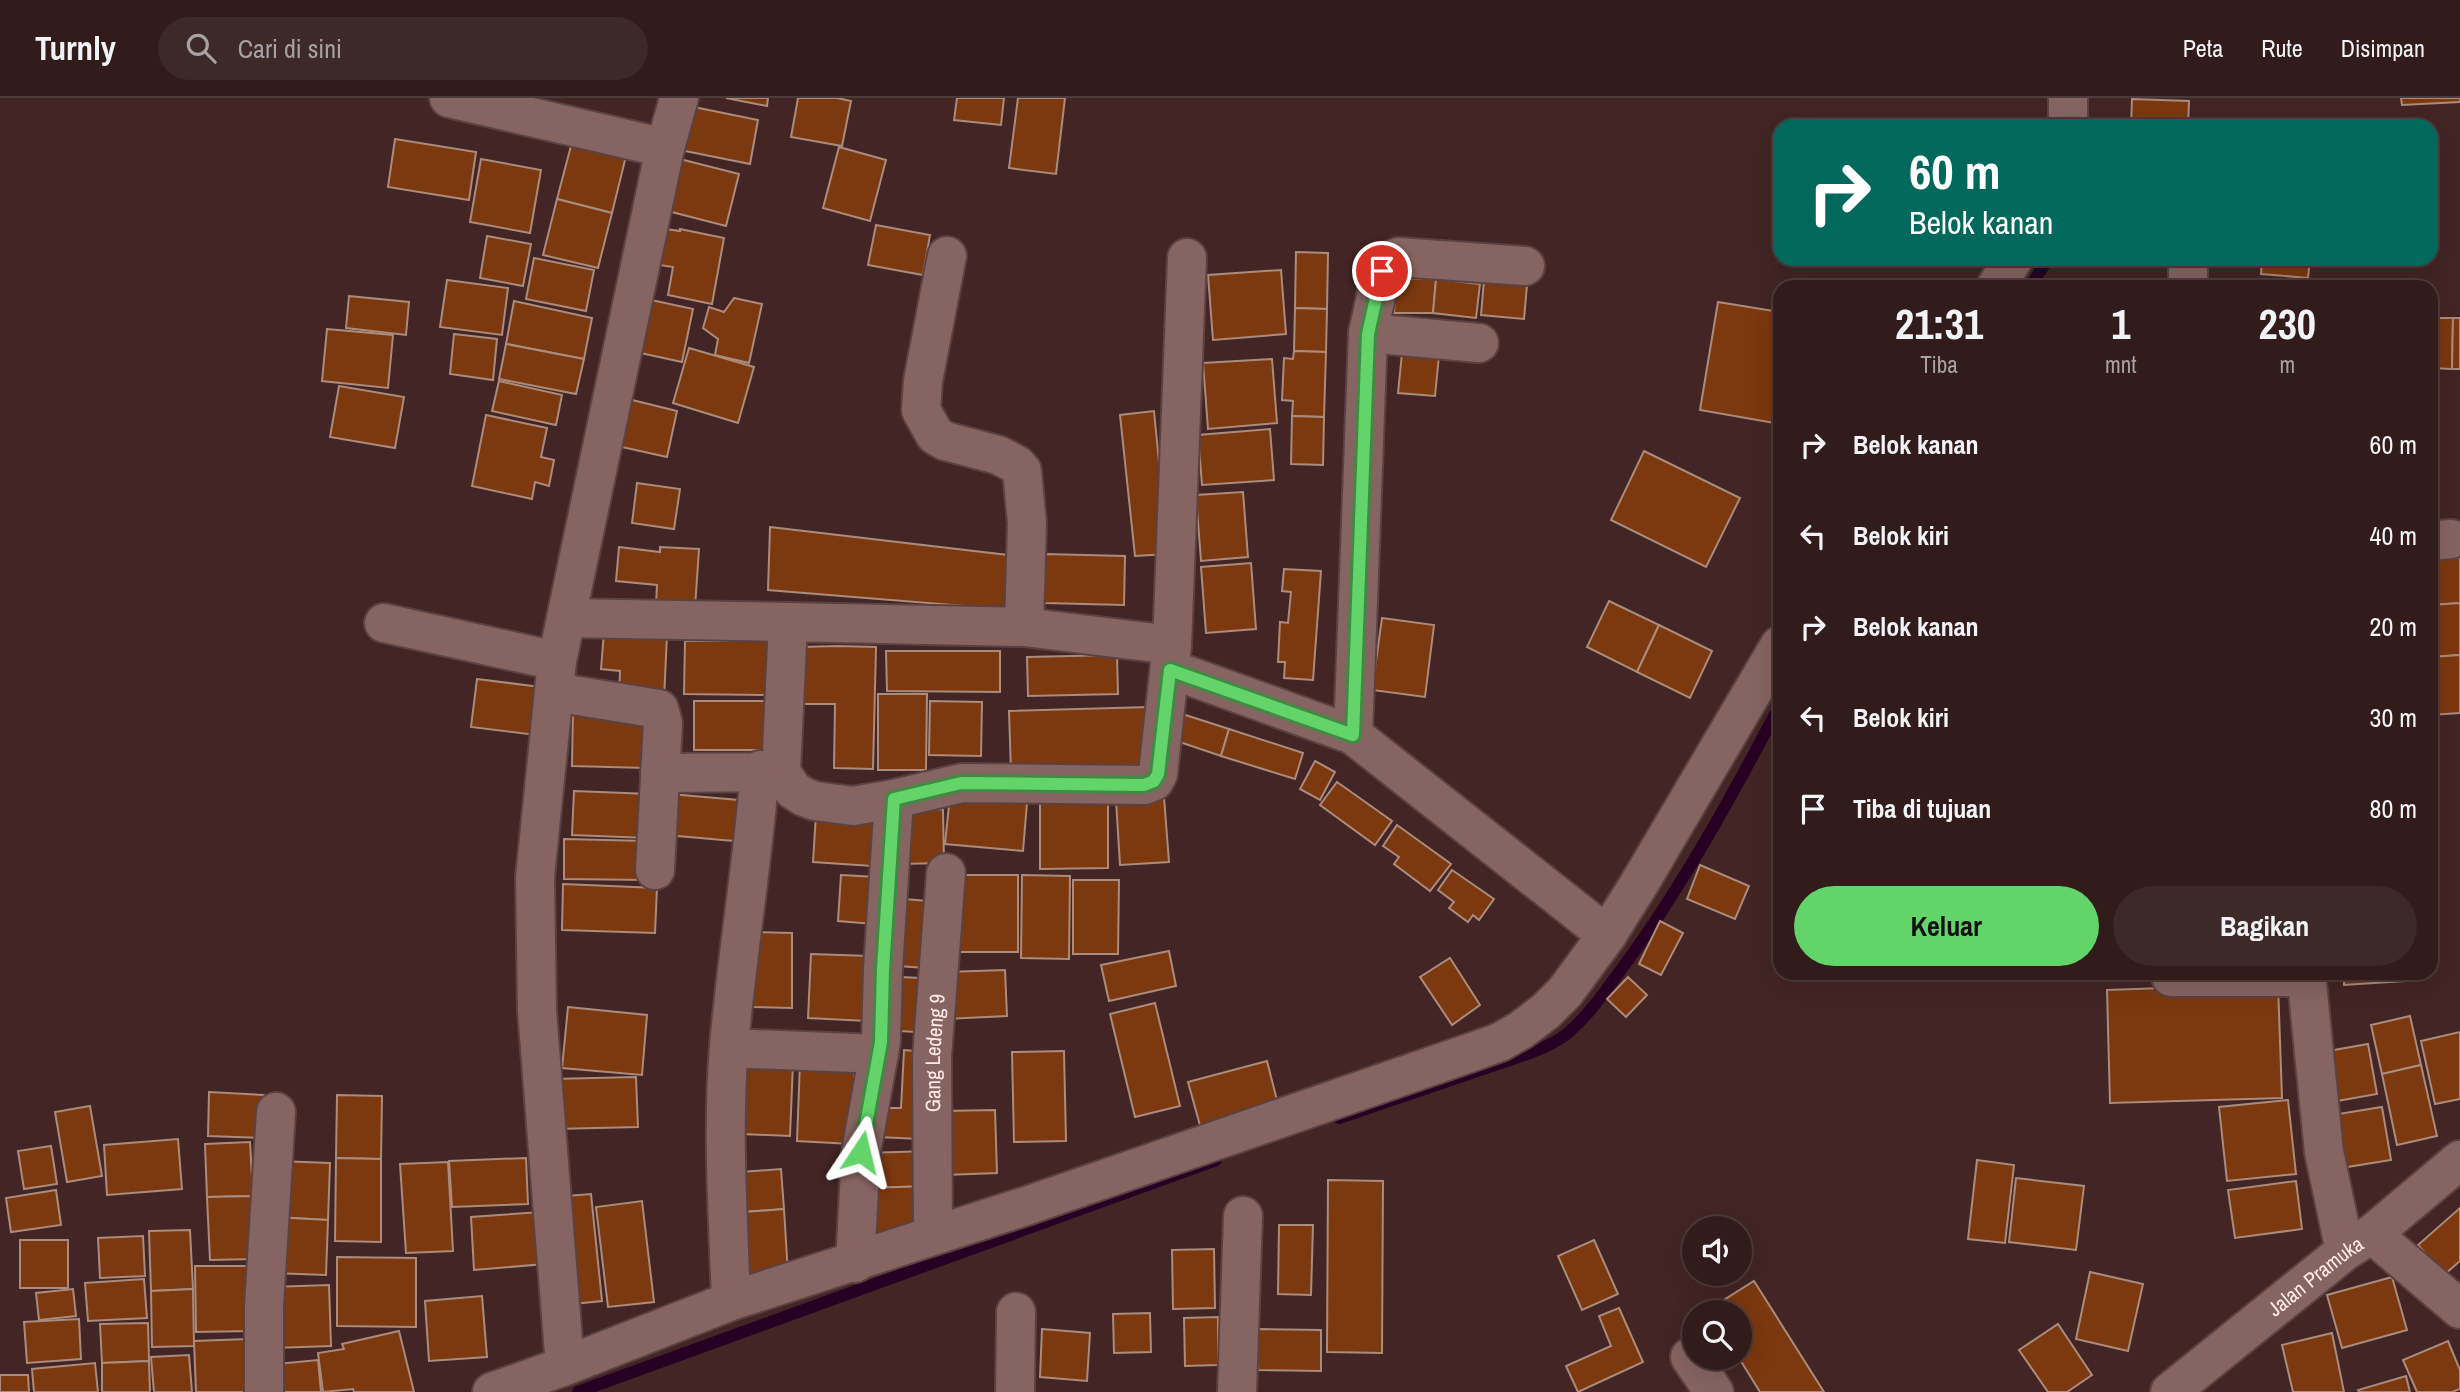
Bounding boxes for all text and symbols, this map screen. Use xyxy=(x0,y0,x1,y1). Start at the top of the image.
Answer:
search box xyxy=(158,17,648,80)
text: Turnly xyxy=(35,26,116,70)
icon: search xyxy=(182,29,220,67)
text: Cari di sini xyxy=(238,31,342,66)
text: Peta xyxy=(2183,32,2223,64)
text: Rute xyxy=(2261,32,2303,64)
text: Disimpan xyxy=(2341,32,2425,64)
text: 60 m xyxy=(1909,138,2001,204)
icon: right xyxy=(1794,147,1885,238)
text: Belok kanan xyxy=(1909,201,2053,244)
pin xyxy=(1352,241,1412,301)
icon: arrive xyxy=(1363,252,1401,290)
text: 21:31 xyxy=(1895,296,1983,352)
text: 1 xyxy=(2111,296,2130,352)
text: 230 xyxy=(2259,296,2316,352)
text: Tiba xyxy=(1920,349,1958,380)
text: mnt xyxy=(2105,349,2137,380)
text: m xyxy=(2279,349,2295,380)
icon: right xyxy=(1794,426,1832,464)
text: Belok kanan xyxy=(1853,427,1979,462)
text: 60 m xyxy=(2370,427,2417,462)
icon: left xyxy=(1794,517,1832,555)
text: Belok kiri xyxy=(1853,518,1949,553)
text: 40 m xyxy=(2370,518,2417,553)
icon: right xyxy=(1794,608,1832,646)
text: Belok kanan xyxy=(1853,609,1979,644)
text: 20 m xyxy=(2370,609,2417,644)
icon: left xyxy=(1794,699,1832,737)
text: Belok kiri xyxy=(1853,700,1949,735)
text: 30 m xyxy=(2370,700,2417,735)
icon: arrive xyxy=(1794,790,1832,828)
text: Tiba di tujuan xyxy=(1853,791,1991,826)
text: 80 m xyxy=(2370,791,2417,826)
button: Keluar xyxy=(1794,886,2099,966)
button: Bagikan xyxy=(2113,886,2417,966)
street label: Gang Ledeng 9 xyxy=(917,993,951,1112)
position arrow xyxy=(824,1115,898,1189)
map controls xyxy=(1682,1216,1752,1370)
button: sound xyxy=(1682,1216,1752,1286)
street label: Jalan Pramuka xyxy=(2261,1229,2369,1323)
button: search xyxy=(1682,1300,1752,1370)

